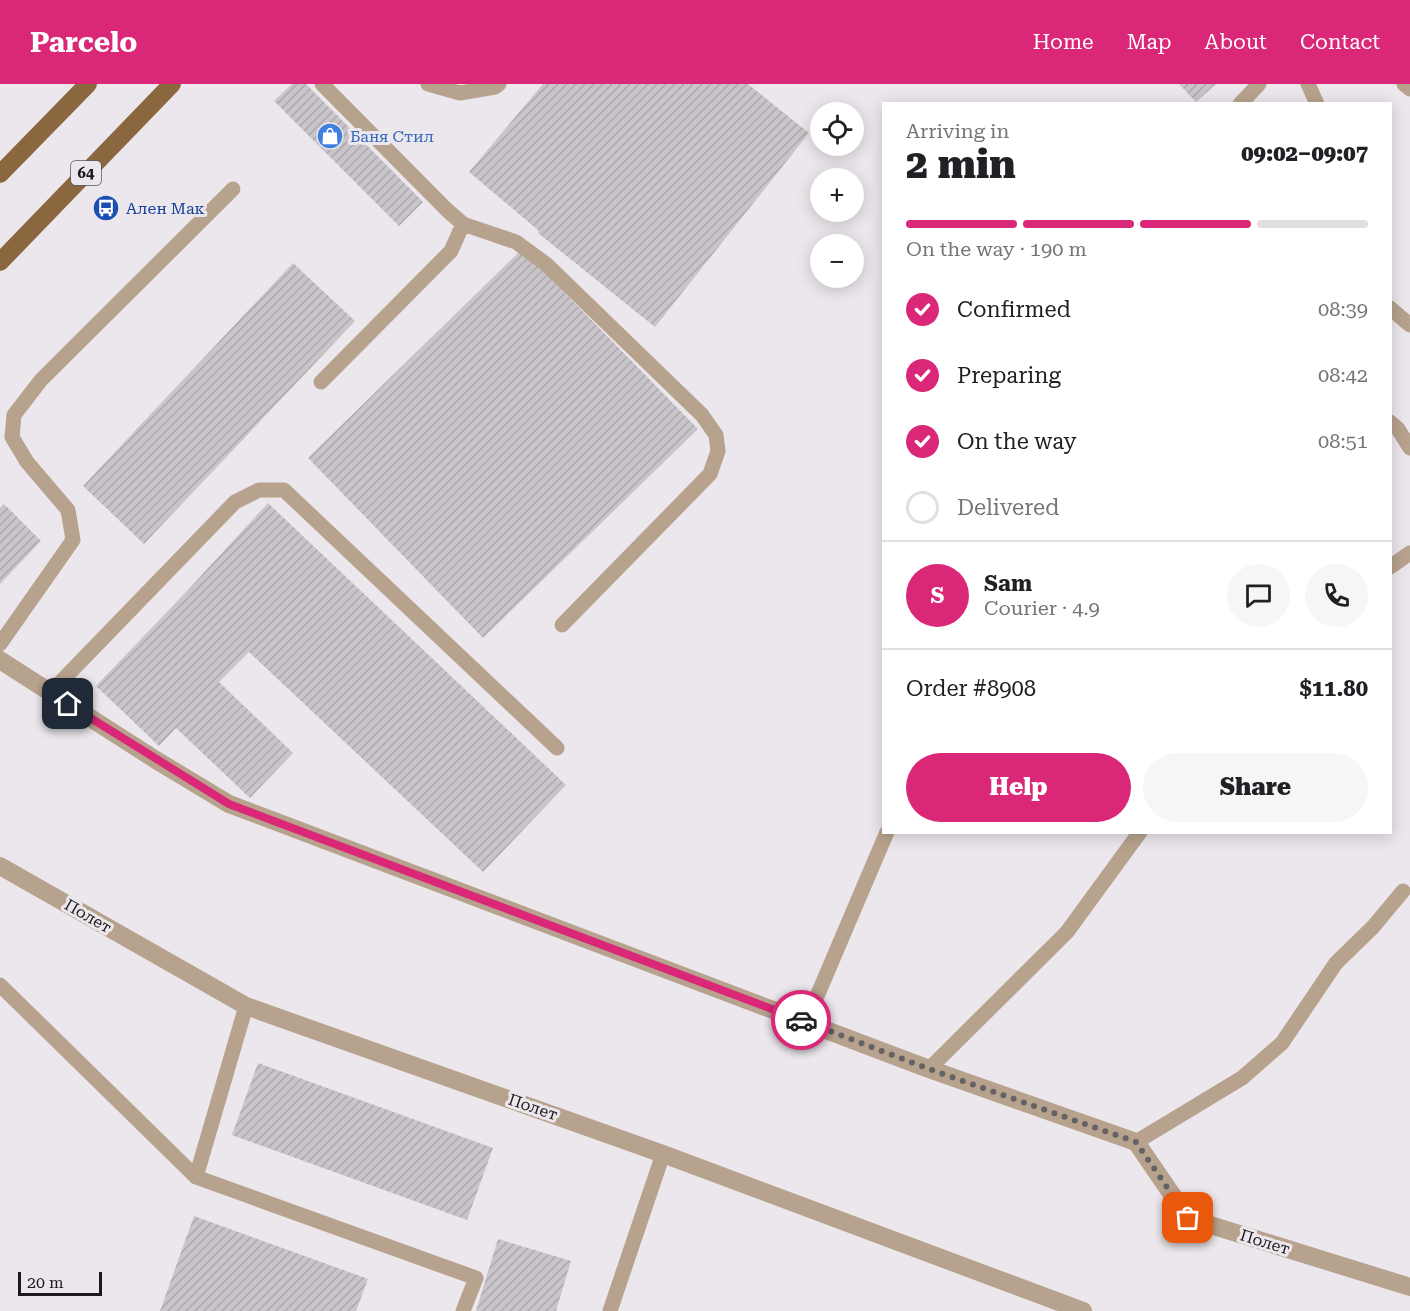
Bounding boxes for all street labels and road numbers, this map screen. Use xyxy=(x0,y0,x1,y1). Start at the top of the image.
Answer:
road number: 64 xyxy=(71,161,101,185)
street label: Полет xyxy=(61,895,115,937)
street label: Полет xyxy=(506,1090,560,1124)
street label: Полет xyxy=(1238,1225,1292,1259)

